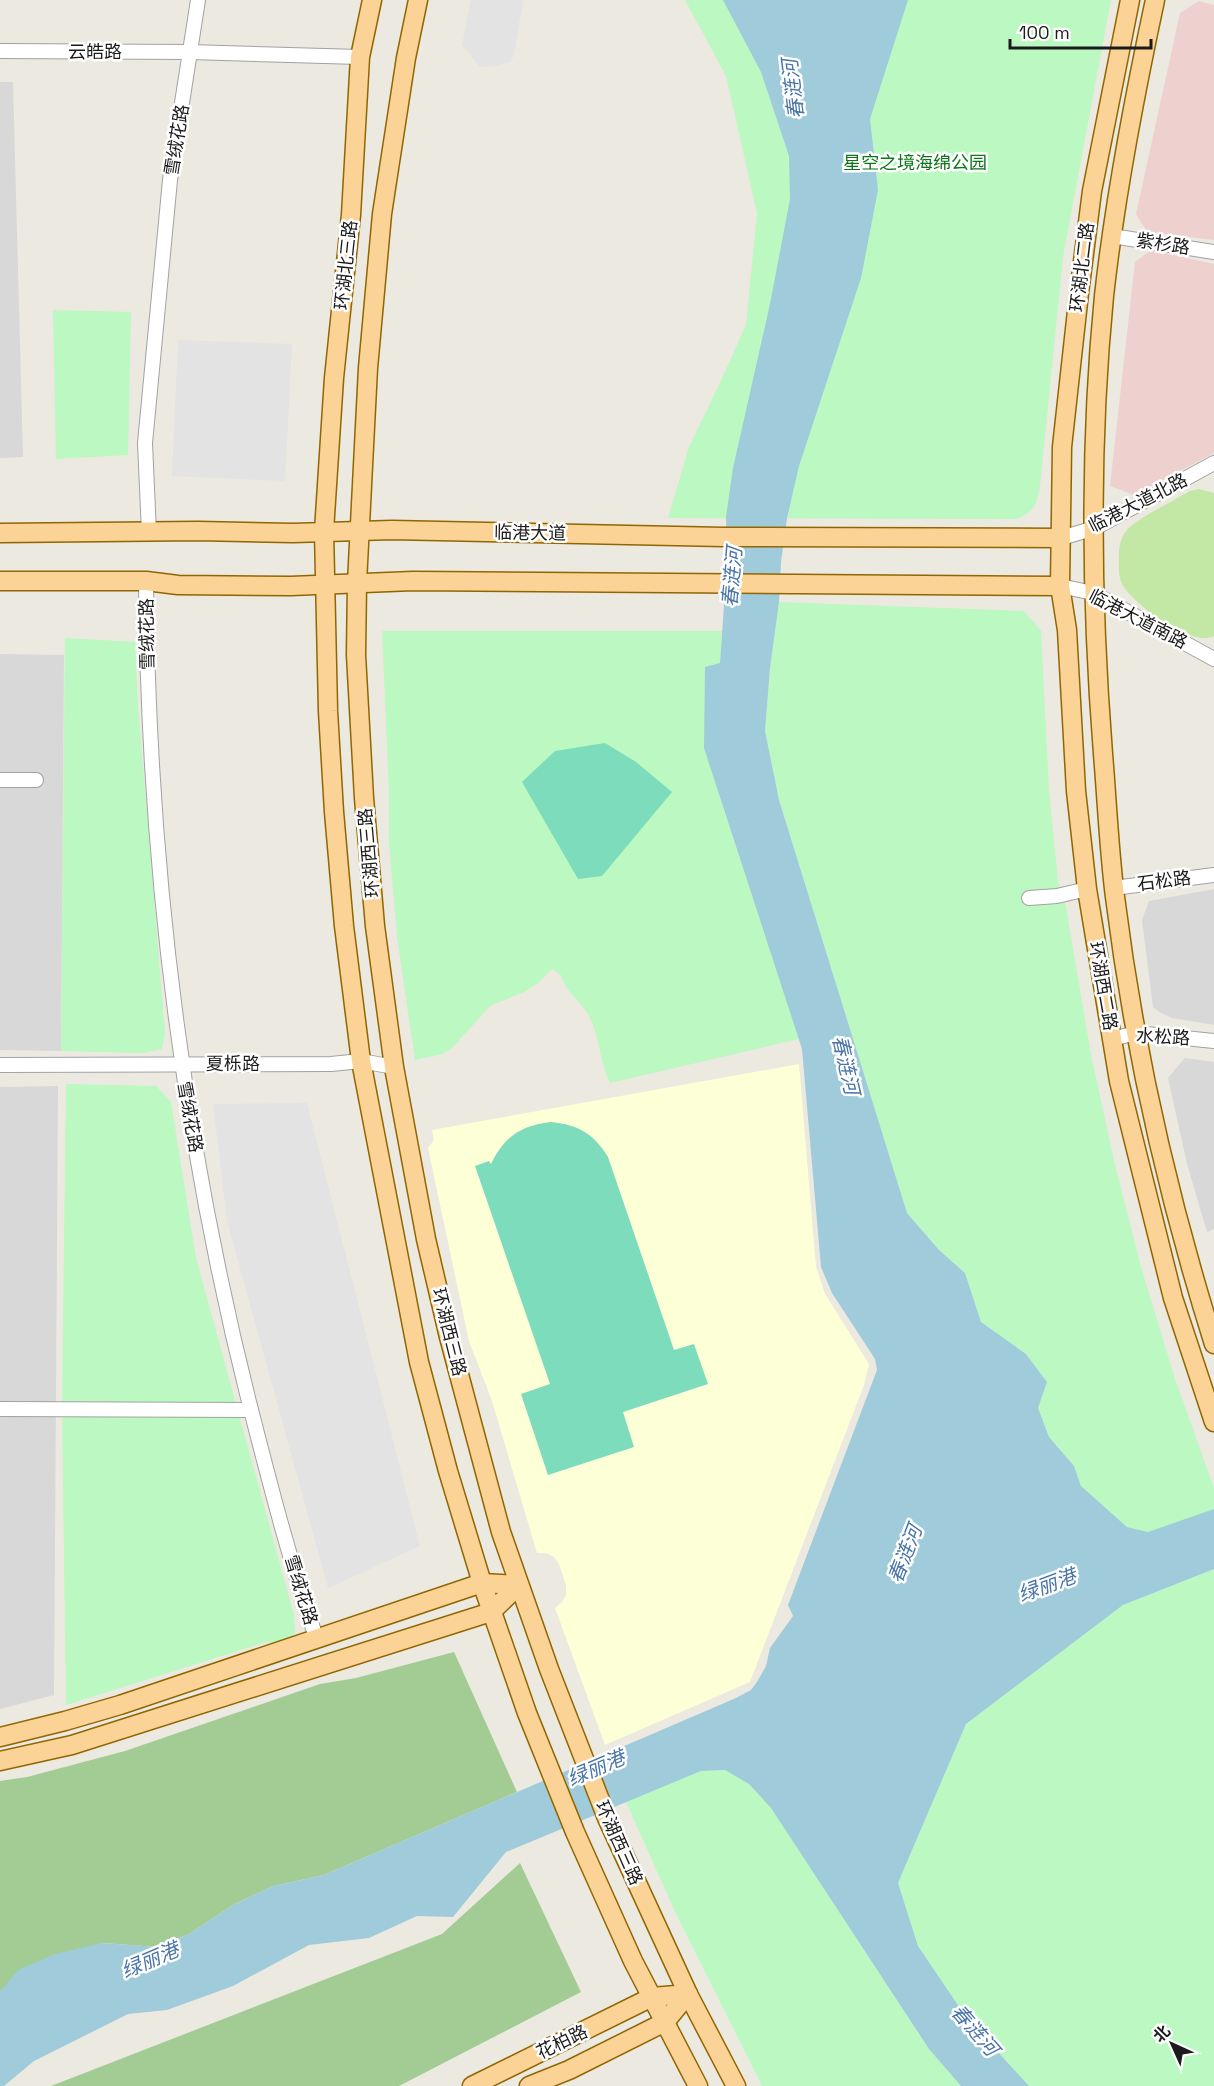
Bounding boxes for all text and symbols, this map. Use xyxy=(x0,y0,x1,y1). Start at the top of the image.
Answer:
scale bar xyxy=(1010,12,1151,50)
text: 100 m xyxy=(1019,21,1070,44)
street label: 云皓路 xyxy=(68,40,122,63)
water label: 春涟河 xyxy=(776,54,810,120)
street label: 雪绒花路 xyxy=(160,103,193,177)
park label: 星空之境海绵公园 xyxy=(843,151,987,174)
street label: 环湖北三路 xyxy=(329,219,362,311)
street label: 环湖北二路 xyxy=(1065,221,1098,313)
street label: 紫杉路 xyxy=(1135,228,1192,259)
street label: 临港大道北路 xyxy=(1084,468,1191,537)
street label: 临港大道 xyxy=(494,520,566,545)
water label: 春涟河 xyxy=(716,542,748,608)
street label: 临港大道南路 xyxy=(1085,584,1192,653)
street label: 雪绒花路 xyxy=(134,598,159,670)
street label: 环湖西三路 xyxy=(353,807,384,899)
street label: 石松路 xyxy=(1136,866,1192,895)
street label: 环湖西二路 xyxy=(1084,940,1123,1032)
street label: 水松路 xyxy=(1135,1024,1191,1049)
water label: 春涟河 xyxy=(827,1033,866,1101)
street label: 夏栎路 xyxy=(206,1052,260,1075)
street label: 雪绒花路 xyxy=(173,1079,208,1154)
street label: 环湖西三路 xyxy=(427,1285,472,1378)
water label: 春涟河 xyxy=(882,1518,929,1587)
street label: 雪绒花路 xyxy=(280,1552,323,1628)
water label: 绿丽港 xyxy=(1014,1561,1082,1607)
water label: 绿丽港 xyxy=(563,1743,631,1792)
street label: 环湖西三路 xyxy=(591,1797,648,1889)
water label: 绿丽港 xyxy=(117,1935,185,1984)
water label: 春涟河 xyxy=(946,1999,1007,2064)
north arrow xyxy=(1142,2014,1202,2074)
street label: 花柏路 xyxy=(532,2019,591,2064)
text: 北 xyxy=(1149,2021,1175,2047)

